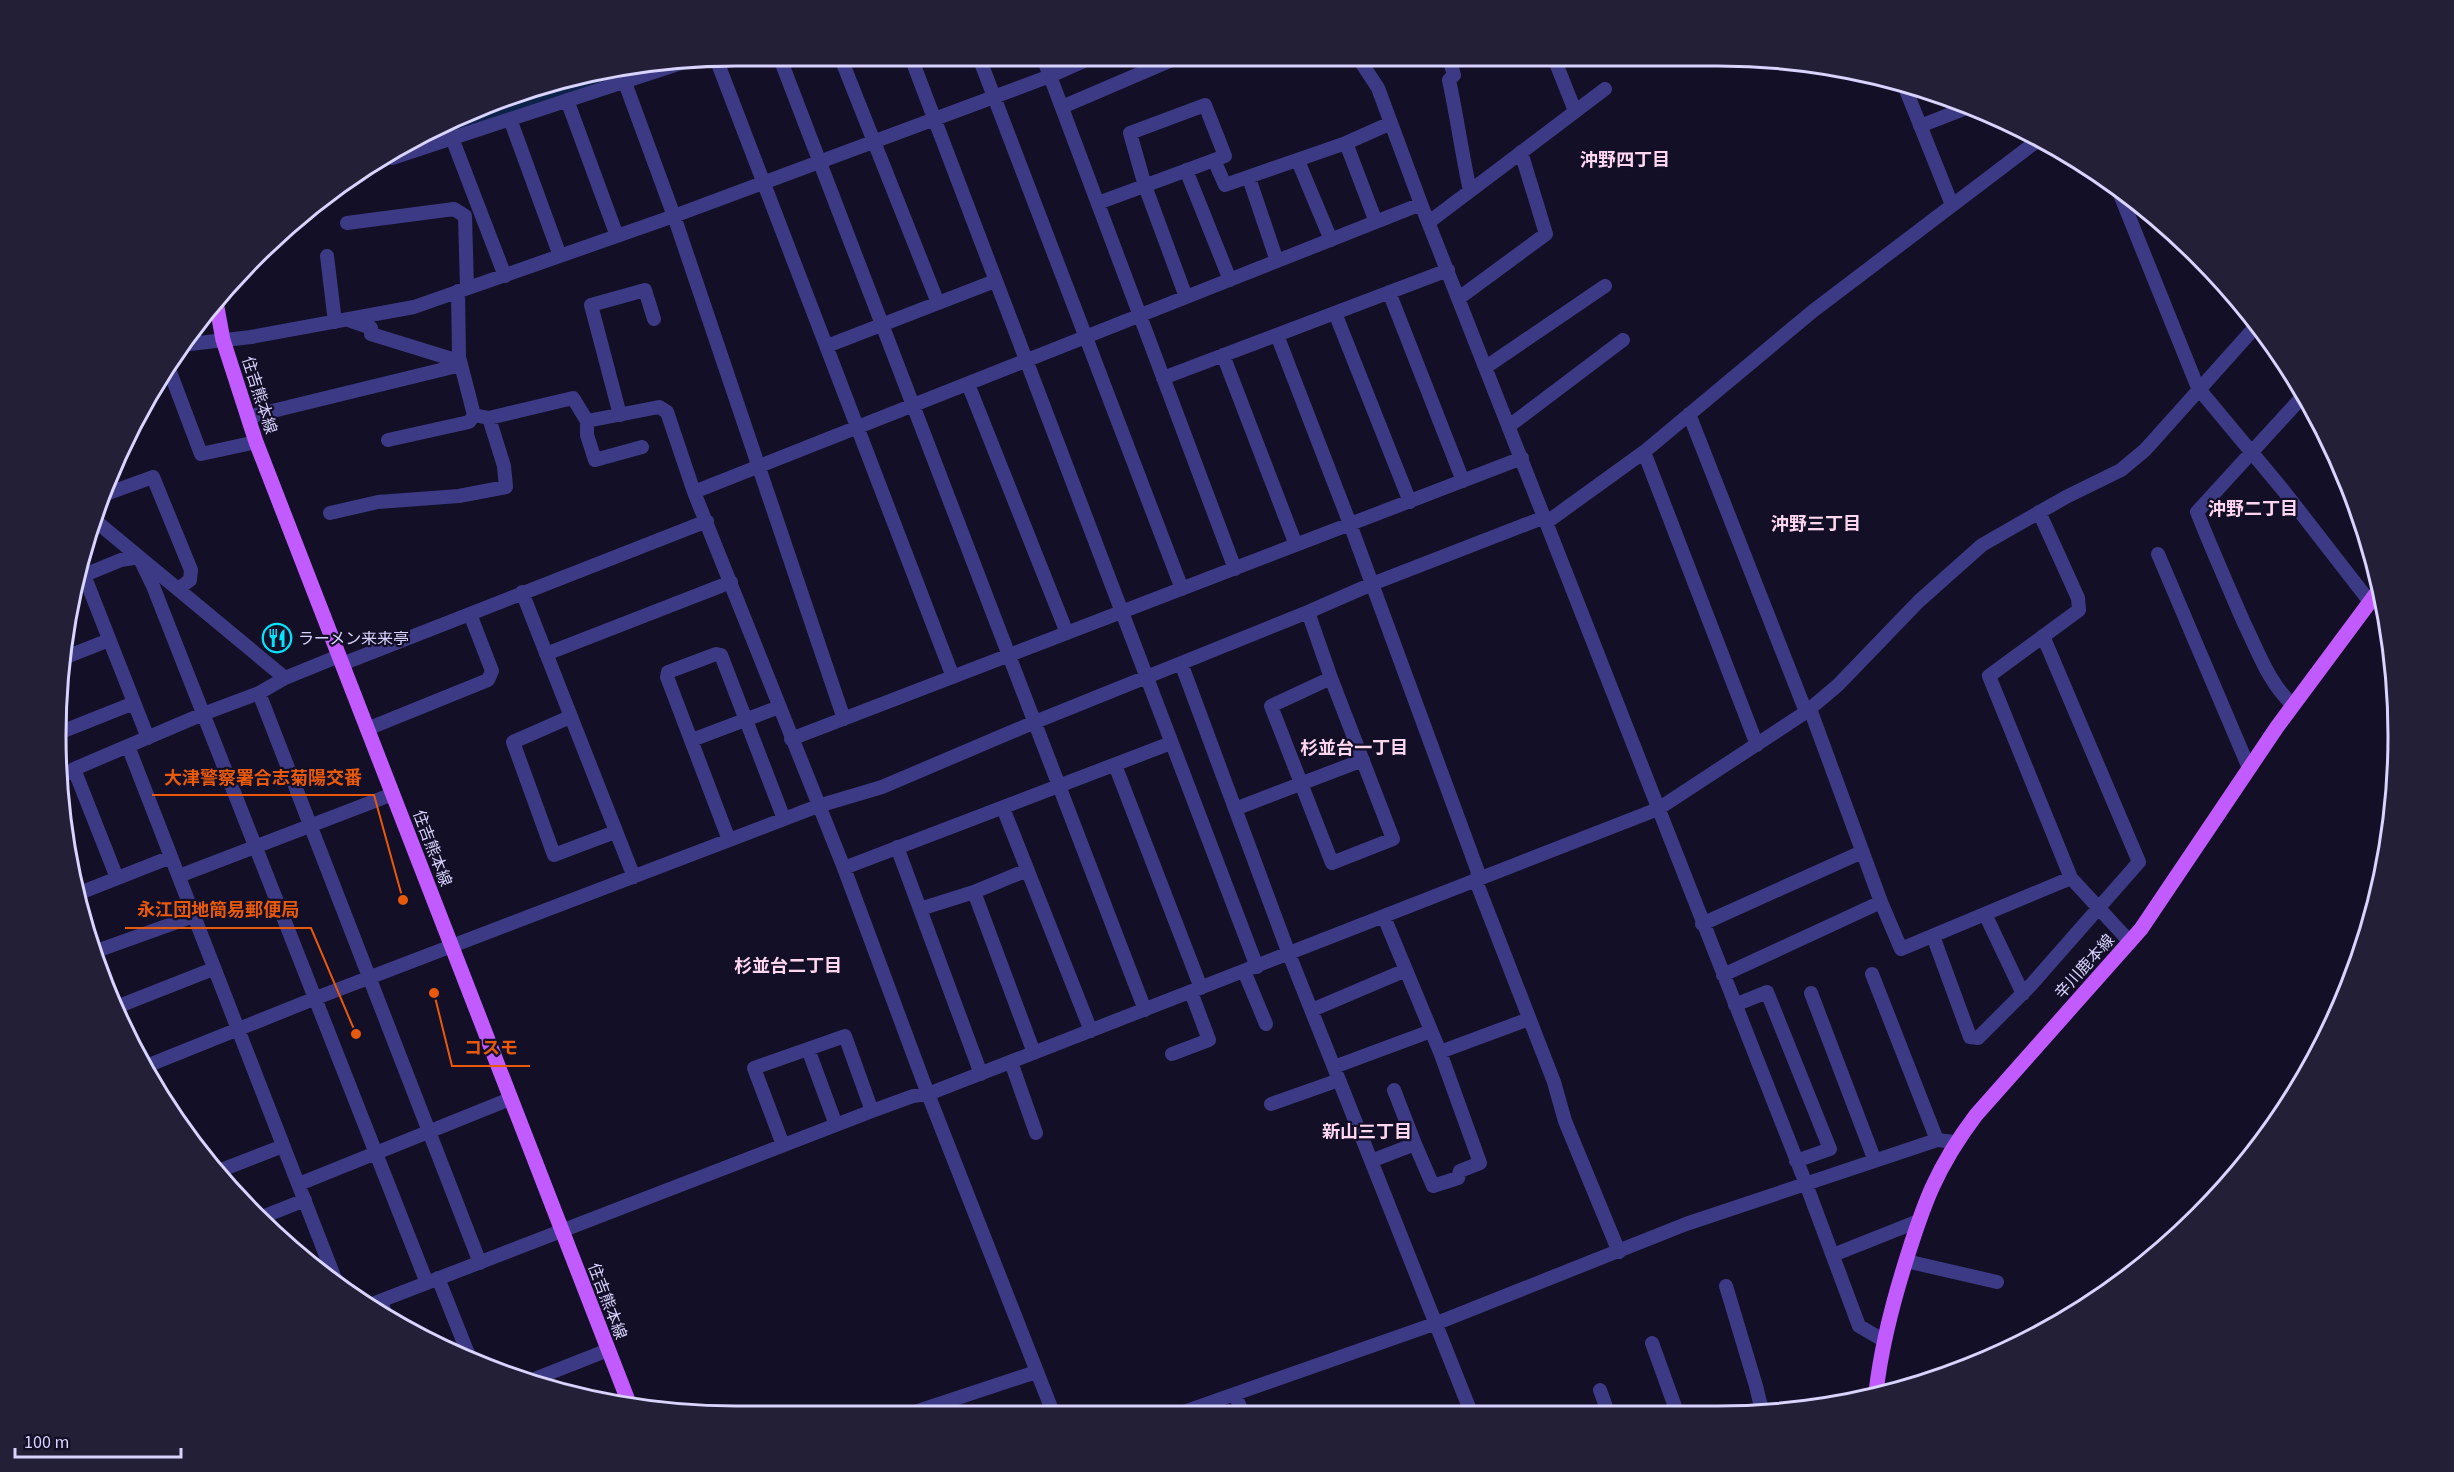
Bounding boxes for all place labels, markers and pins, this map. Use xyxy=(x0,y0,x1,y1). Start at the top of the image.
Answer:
restaurant icon: ラーメン来来亭 xyxy=(261,622,293,654)
place label: ラーメン来来亭 xyxy=(298,628,409,650)
callout: 大津警察署合志菊陽交番 xyxy=(152,759,374,795)
callout: 永江団地簡易郵便局 xyxy=(125,892,311,928)
callout: コスモ xyxy=(452,1030,530,1066)

